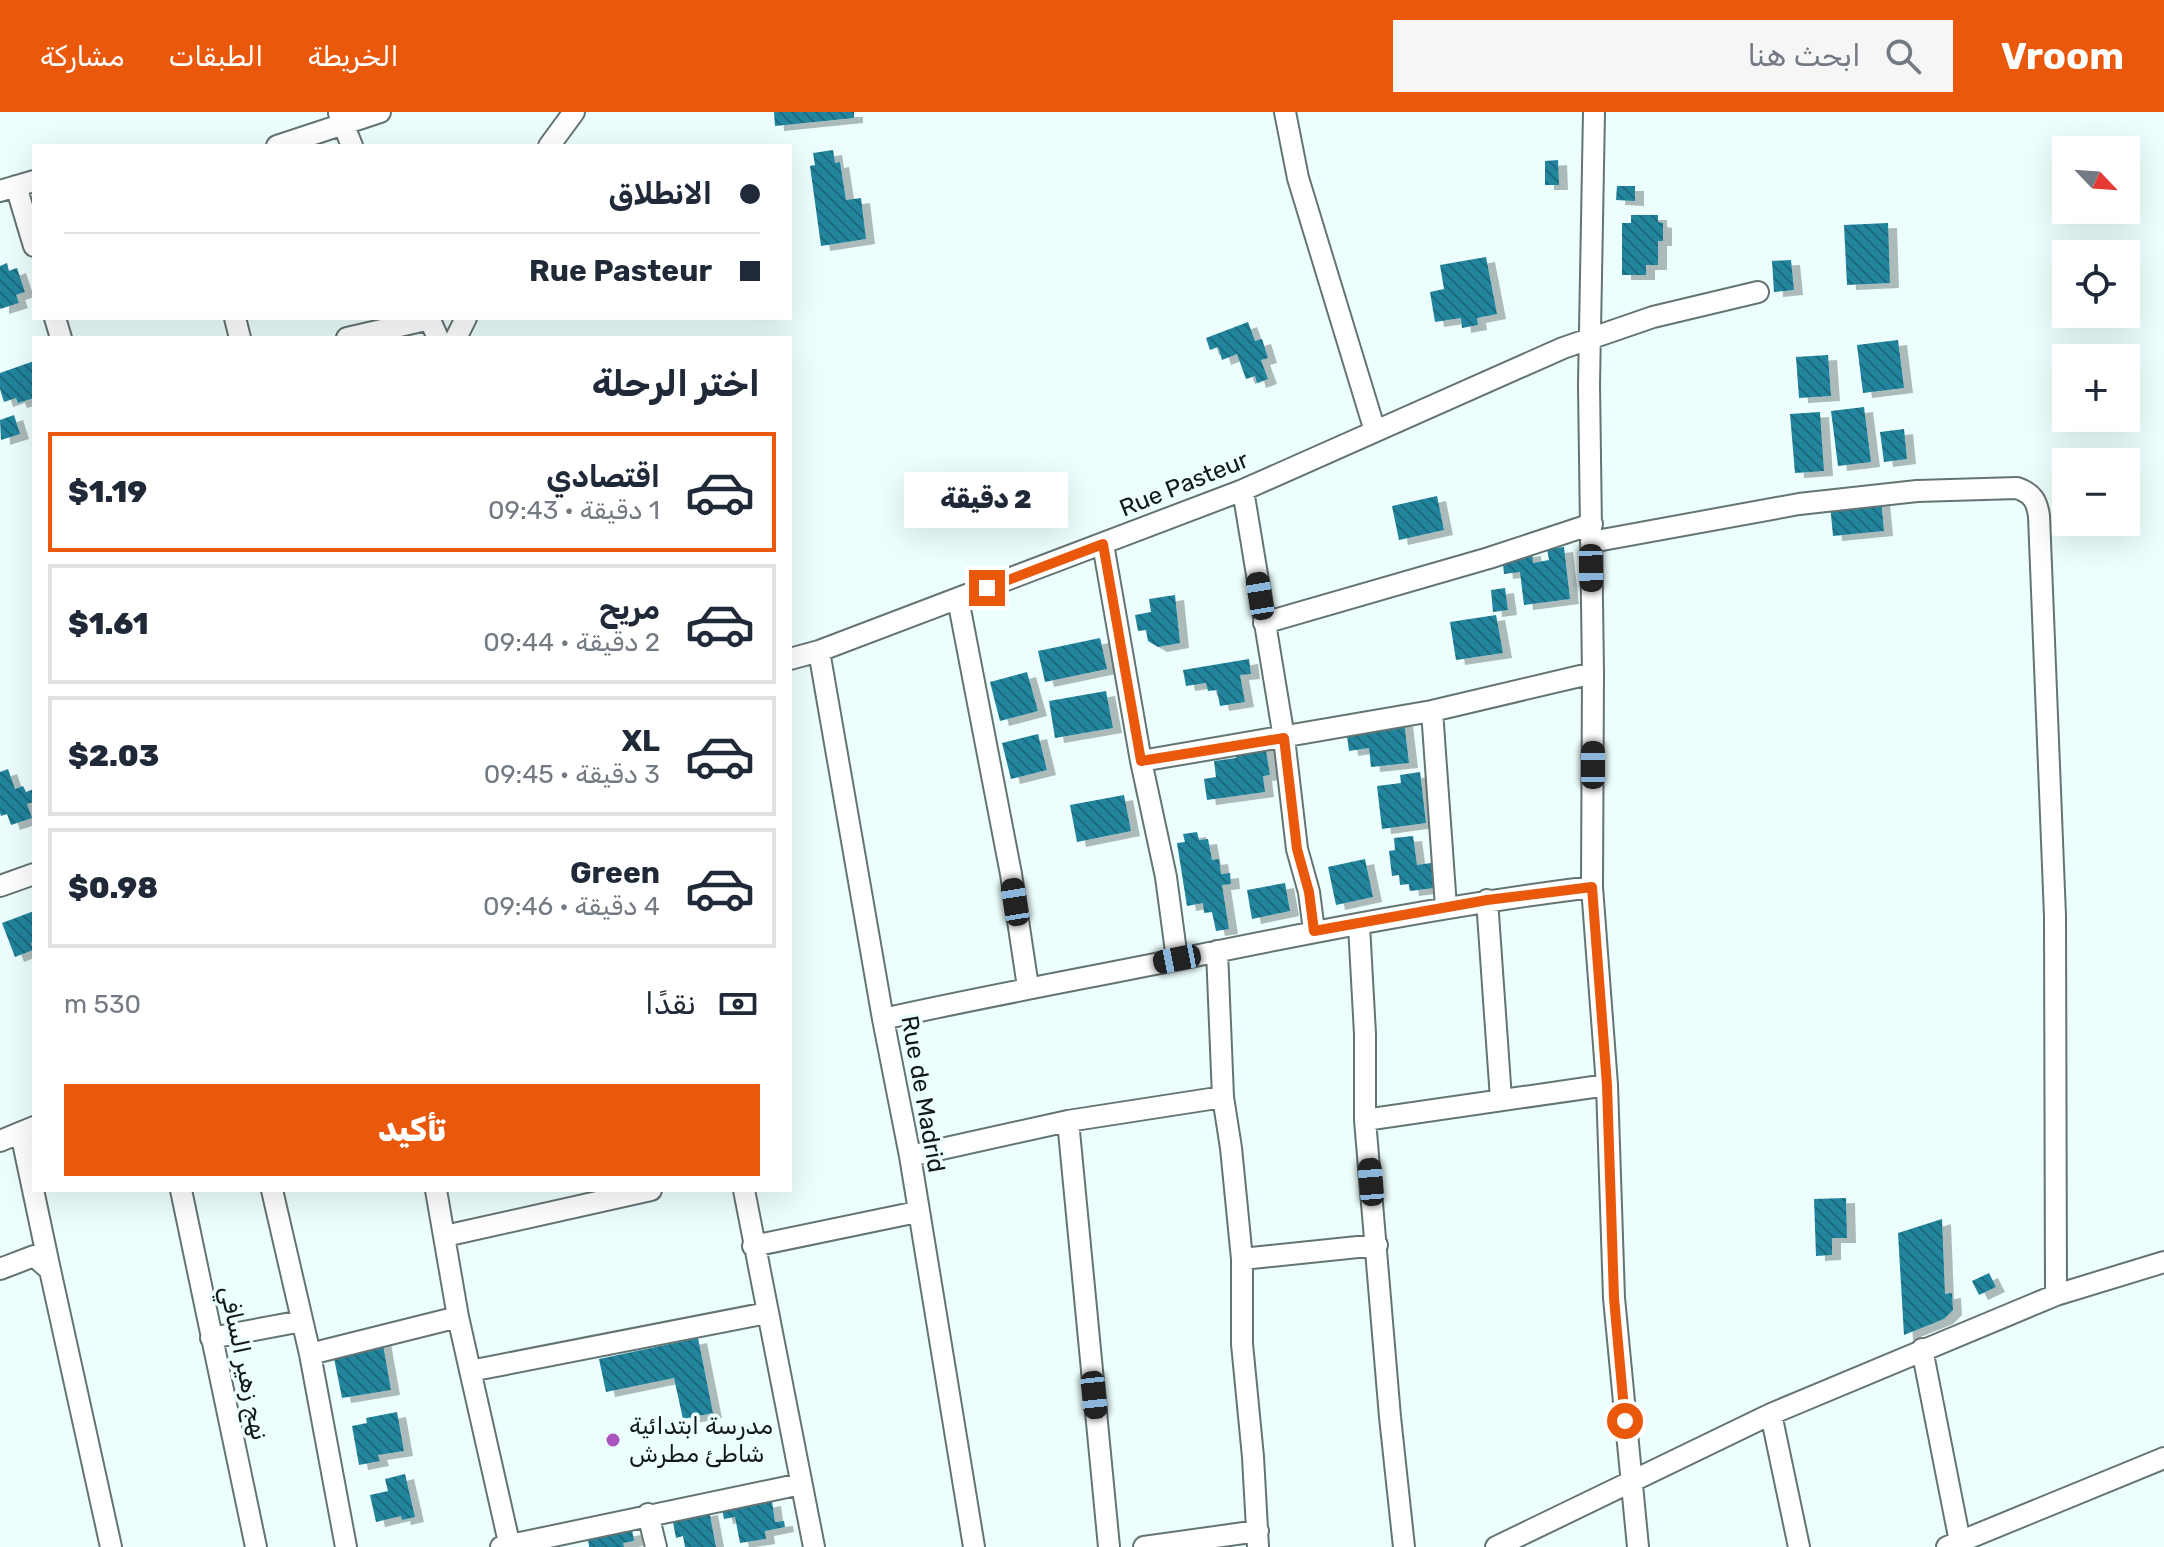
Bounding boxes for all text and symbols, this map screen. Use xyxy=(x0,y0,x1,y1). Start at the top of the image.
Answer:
search box xyxy=(1393,20,1953,92)
text: Vroom xyxy=(2001,33,2124,79)
icon: search xyxy=(1881,34,1925,78)
text: ابحث هنا xyxy=(1747,38,1861,74)
text: مشاركة xyxy=(40,40,124,73)
text: الطبقات xyxy=(168,40,263,73)
text: الخريطة xyxy=(307,40,399,73)
north arrow xyxy=(2052,136,2140,224)
map controls xyxy=(2052,136,2140,536)
text: الانطلاق xyxy=(608,176,712,212)
button: locate xyxy=(2052,240,2140,328)
text: Rue Pasteur xyxy=(529,253,712,289)
button: + xyxy=(2052,344,2140,432)
text: اختر الرحلة xyxy=(592,362,760,405)
street label: Rue Pasteur xyxy=(1115,445,1253,523)
button: − xyxy=(2052,448,2140,536)
icon: car xyxy=(684,456,756,528)
text: اقتصادي xyxy=(546,459,660,495)
callout: 2 دقيقة xyxy=(905,472,1069,528)
text: $1.19 xyxy=(68,474,147,510)
text: 2 دقيقة xyxy=(940,484,1032,515)
text: 1 دقيقة · 09:43 xyxy=(488,495,660,526)
car xyxy=(1579,544,1603,592)
route end xyxy=(969,570,1005,606)
car xyxy=(1244,570,1276,622)
icon: car xyxy=(684,588,756,660)
text: مريح xyxy=(599,591,660,627)
text: $1.61 xyxy=(68,606,149,642)
text: 2 دقيقة · 09:44 xyxy=(483,627,660,658)
icon: car xyxy=(684,720,756,792)
text: XL xyxy=(621,723,660,759)
text: $2.03 xyxy=(68,738,159,774)
car xyxy=(1581,741,1605,789)
text: 3 دقيقة · 09:45 xyxy=(484,759,660,790)
icon: car xyxy=(684,852,756,924)
text: Green xyxy=(570,855,660,891)
text: $0.98 xyxy=(68,870,158,906)
car xyxy=(999,876,1031,928)
text: 4 دقيقة · 09:46 xyxy=(483,891,660,922)
car xyxy=(1151,943,1203,975)
icon: cash xyxy=(716,982,760,1026)
text: نقدًا xyxy=(645,986,696,1022)
text: 530 m xyxy=(64,989,141,1020)
street label: Rue de Madrid xyxy=(895,1013,951,1175)
button: تأكيد xyxy=(64,1084,760,1176)
car xyxy=(1357,1157,1385,1207)
street label: نهج زهير السافي xyxy=(210,1283,274,1444)
car xyxy=(1080,1370,1108,1420)
route start xyxy=(1607,1403,1643,1439)
place label: مدرسة ابتدائية شاطئ مطرش xyxy=(629,1412,773,1468)
marker: مدرسة ابتدائية شاطئ مطرش xyxy=(604,1431,622,1449)

